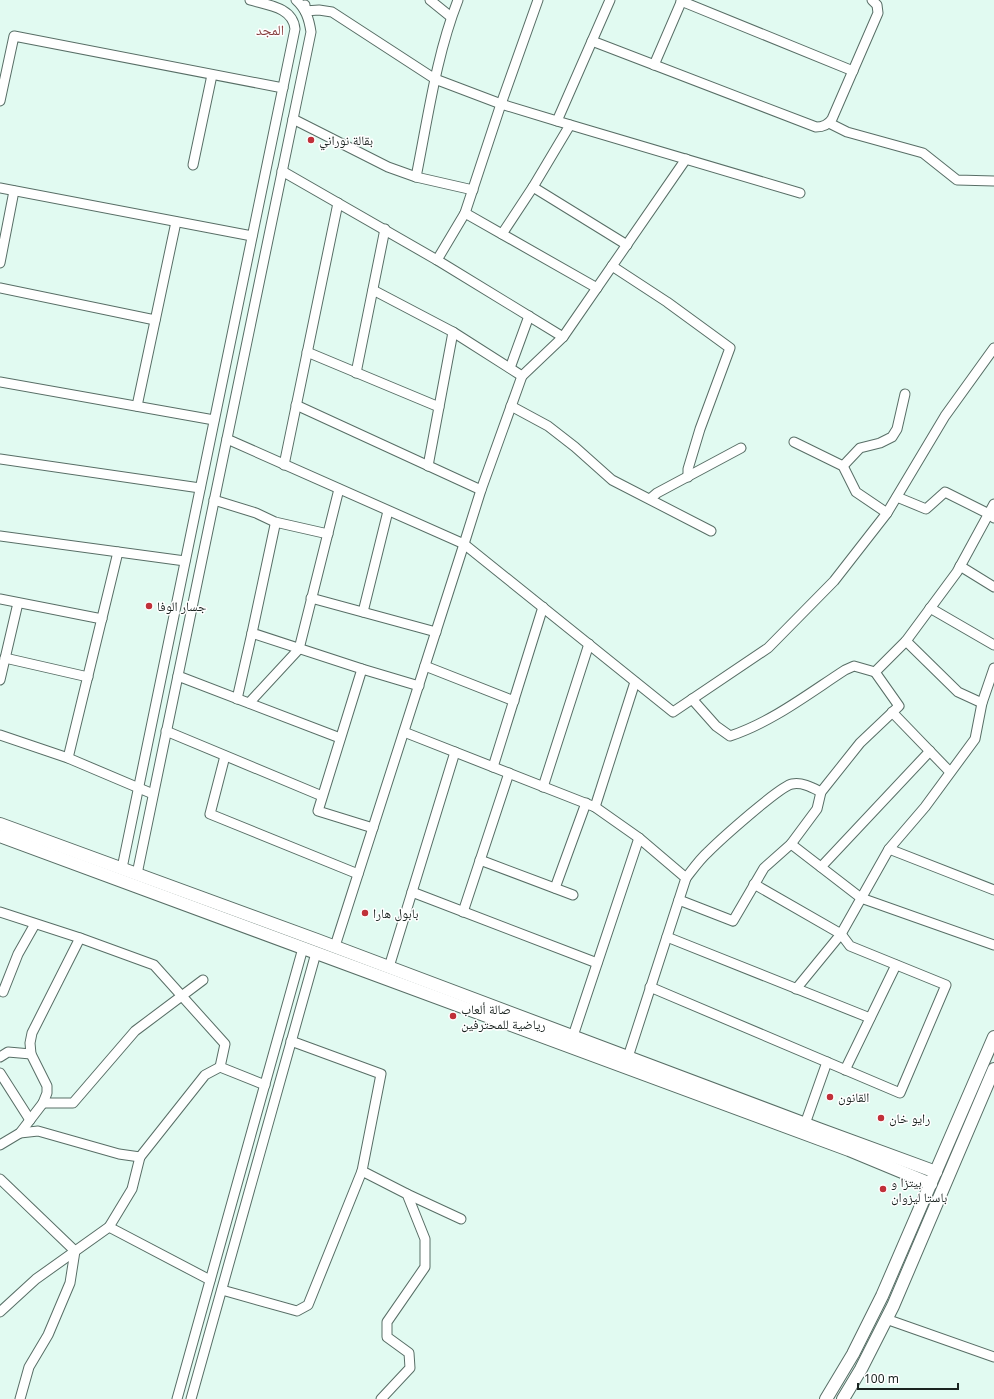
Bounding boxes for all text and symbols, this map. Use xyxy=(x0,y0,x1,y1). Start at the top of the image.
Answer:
district label: المجد xyxy=(256,20,284,39)
place label: بقالة نوراني xyxy=(319,131,373,151)
marker: بقالة نوراني xyxy=(306,135,316,145)
place label: جسار الوفا xyxy=(157,597,206,615)
marker: جسار الوفا xyxy=(144,601,154,611)
place label: بابول هارا xyxy=(373,904,419,922)
marker: بابول هارا xyxy=(360,908,370,918)
place label: صالة ألعاب رياضية للمحترفين xyxy=(461,1000,546,1033)
marker: صالة ألعاب رياضية للمحترفين xyxy=(448,1011,458,1021)
place label: القانون xyxy=(838,1088,869,1106)
marker: القانون xyxy=(825,1092,835,1102)
place label: رايو خان xyxy=(889,1109,930,1127)
marker: رايو خان xyxy=(876,1113,886,1123)
place label: بيتزا و باستا ليزوان xyxy=(891,1173,947,1206)
marker: بيتزا و باستا ليزوان xyxy=(878,1184,888,1194)
scale bar xyxy=(858,1365,958,1391)
text: 100 m xyxy=(864,1370,899,1387)

